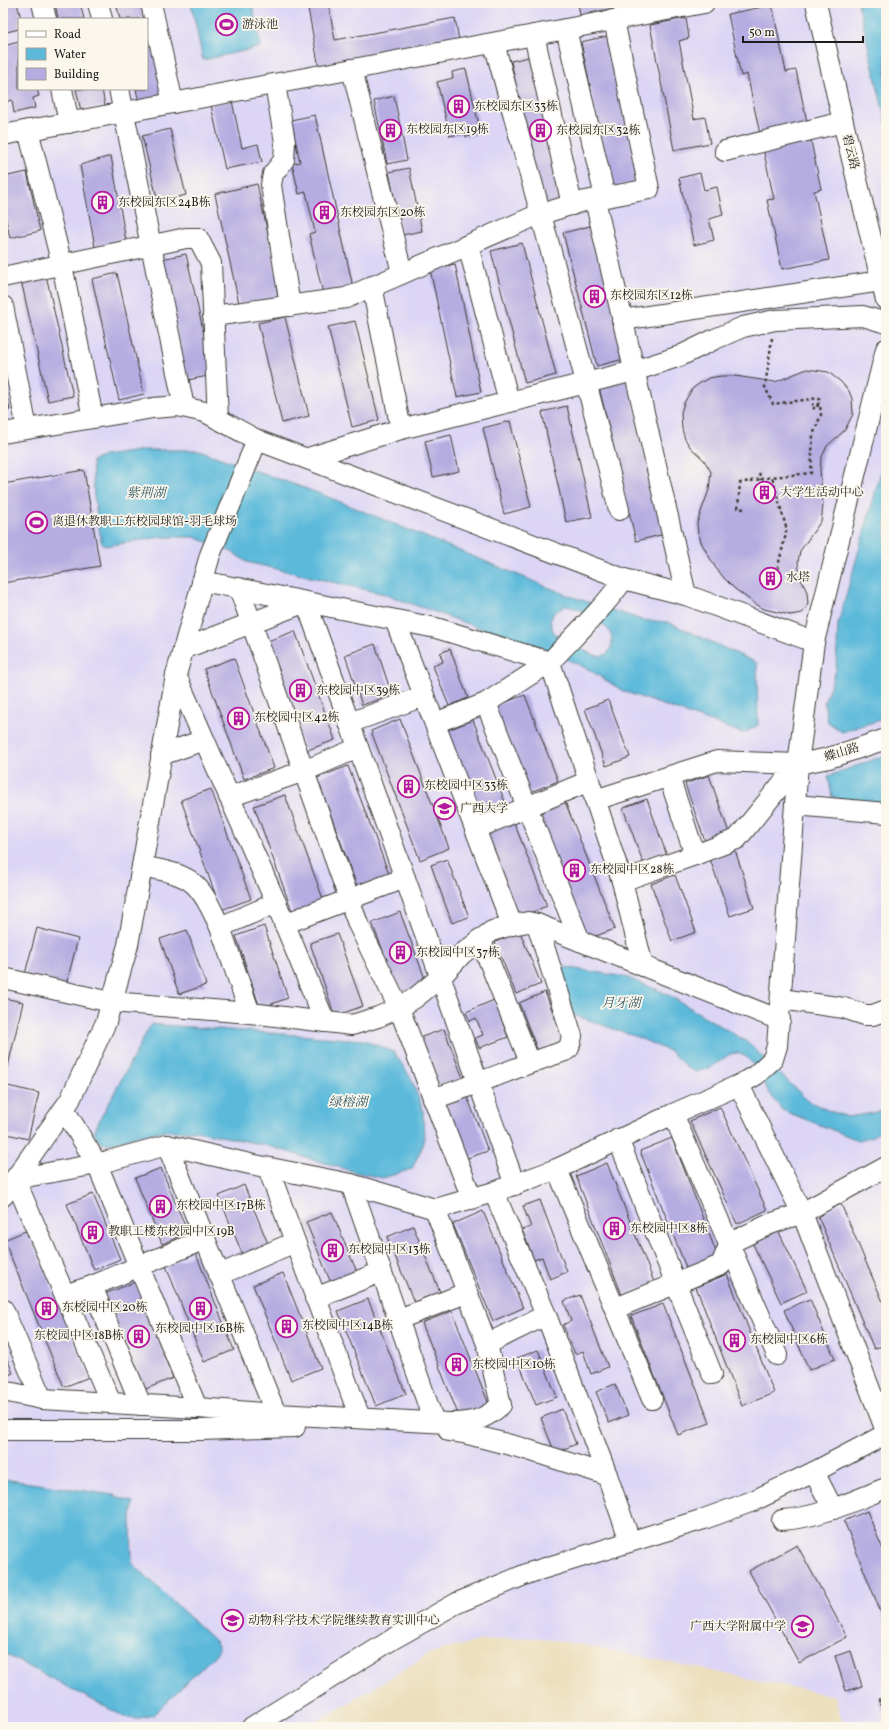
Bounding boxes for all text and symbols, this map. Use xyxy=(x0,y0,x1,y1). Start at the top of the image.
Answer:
sports icon: 游泳池 xyxy=(213,12,239,38)
place label: 游泳池 xyxy=(242,17,278,33)
legend xyxy=(18,18,148,90)
scale bar xyxy=(743,18,863,44)
text: 50 m xyxy=(749,25,775,41)
text: Road xyxy=(54,27,81,43)
text: Water xyxy=(54,47,86,63)
text: Building xyxy=(54,67,99,83)
building icon: 东校园东区33栋 xyxy=(446,94,472,120)
place label: 东校园东区33栋 xyxy=(474,99,558,115)
building icon: 东校园东区19栋 xyxy=(378,117,404,143)
building icon: 东校园东区32栋 xyxy=(527,118,553,144)
place label: 东校园东区19栋 xyxy=(406,122,489,138)
place label: 东校园东区32栋 xyxy=(556,123,641,139)
street label: 碧云路 xyxy=(838,133,862,171)
building icon: 东校园东区24B栋 xyxy=(90,190,116,216)
place label: 东校园东区24B栋 xyxy=(118,195,211,211)
building icon: 东校园东区20栋 xyxy=(311,200,337,226)
place label: 东校园东区20栋 xyxy=(340,205,426,221)
building icon: 东校园东区12栋 xyxy=(582,283,608,309)
place label: 东校园东区12栋 xyxy=(610,288,693,304)
building icon: 大学生活动中心 xyxy=(752,480,778,506)
water label: 紫荆湖 xyxy=(126,485,167,503)
place label: 大学生活动中心 xyxy=(780,485,864,501)
sports icon: 离退休教职工东校园球馆-羽毛球场 xyxy=(23,509,49,535)
place label: 离退休教职工东校园球馆-羽毛球场 xyxy=(52,514,237,530)
building icon: 水塔 xyxy=(757,565,783,591)
place label: 水塔 xyxy=(786,570,810,586)
building icon: 东校园中区39栋 xyxy=(287,678,313,704)
place label: 东校园中区39栋 xyxy=(316,683,400,699)
building icon: 东校园中区42栋 xyxy=(226,705,252,731)
place label: 东校园中区42栋 xyxy=(254,710,340,726)
street label: 蝶山路 xyxy=(822,740,862,766)
building icon: 东校园中区33栋 xyxy=(396,773,422,799)
place label: 东校园中区33栋 xyxy=(424,778,508,794)
school or university icon: 广西大学 xyxy=(431,796,457,822)
place label: 广西大学 xyxy=(460,801,508,817)
building icon: 东校园中区28栋 xyxy=(562,857,588,883)
place label: 东校园中区28栋 xyxy=(590,862,675,878)
building icon: 东校园中区37栋 xyxy=(387,940,413,966)
place label: 东校园中区37栋 xyxy=(416,945,500,961)
water label: 月牙湖 xyxy=(601,995,642,1013)
water label: 绿榕湖 xyxy=(328,1094,369,1112)
building icon: 东校园中区17B栋 xyxy=(148,1193,174,1219)
place label: 东校园中区17B栋 xyxy=(176,1198,266,1214)
building icon: 东校园中区8栋 xyxy=(602,1216,628,1242)
building icon: 教职工楼东校园中区19B xyxy=(80,1219,106,1245)
place label: 东校园中区8栋 xyxy=(630,1221,708,1237)
place label: 教职工楼东校园中区19B xyxy=(108,1224,234,1240)
building icon: 东校园中区13栋 xyxy=(319,1237,345,1263)
place label: 东校园中区13栋 xyxy=(348,1242,431,1258)
building icon: 东校园中区20栋 xyxy=(33,1295,59,1321)
building icon: 东校园中区16B栋 xyxy=(187,1295,213,1321)
place label: 东校园中区20栋 xyxy=(62,1300,148,1316)
building icon: 东校园中区14B栋 xyxy=(274,1313,300,1339)
place label: 东校园中区14B栋 xyxy=(302,1318,393,1334)
place label: 东校园中区16B栋 xyxy=(155,1321,245,1337)
building icon: 东校园中区18B栋 xyxy=(126,1323,152,1349)
building icon: 东校园中区6栋 xyxy=(721,1327,747,1353)
place label: 东校园中区18B栋 xyxy=(34,1328,124,1344)
place label: 东校园中区6栋 xyxy=(750,1332,828,1348)
building icon: 东校园中区10栋 xyxy=(443,1352,469,1378)
place label: 东校园中区10栋 xyxy=(472,1357,556,1373)
school or university icon: 动物科学技术学院继续教育实训中心 xyxy=(219,1608,245,1634)
place label: 动物科学技术学院继续教育实训中心 xyxy=(248,1613,440,1629)
school or university icon: 广西大学附属中学 xyxy=(789,1614,815,1640)
place label: 广西大学附属中学 xyxy=(690,1619,786,1635)

